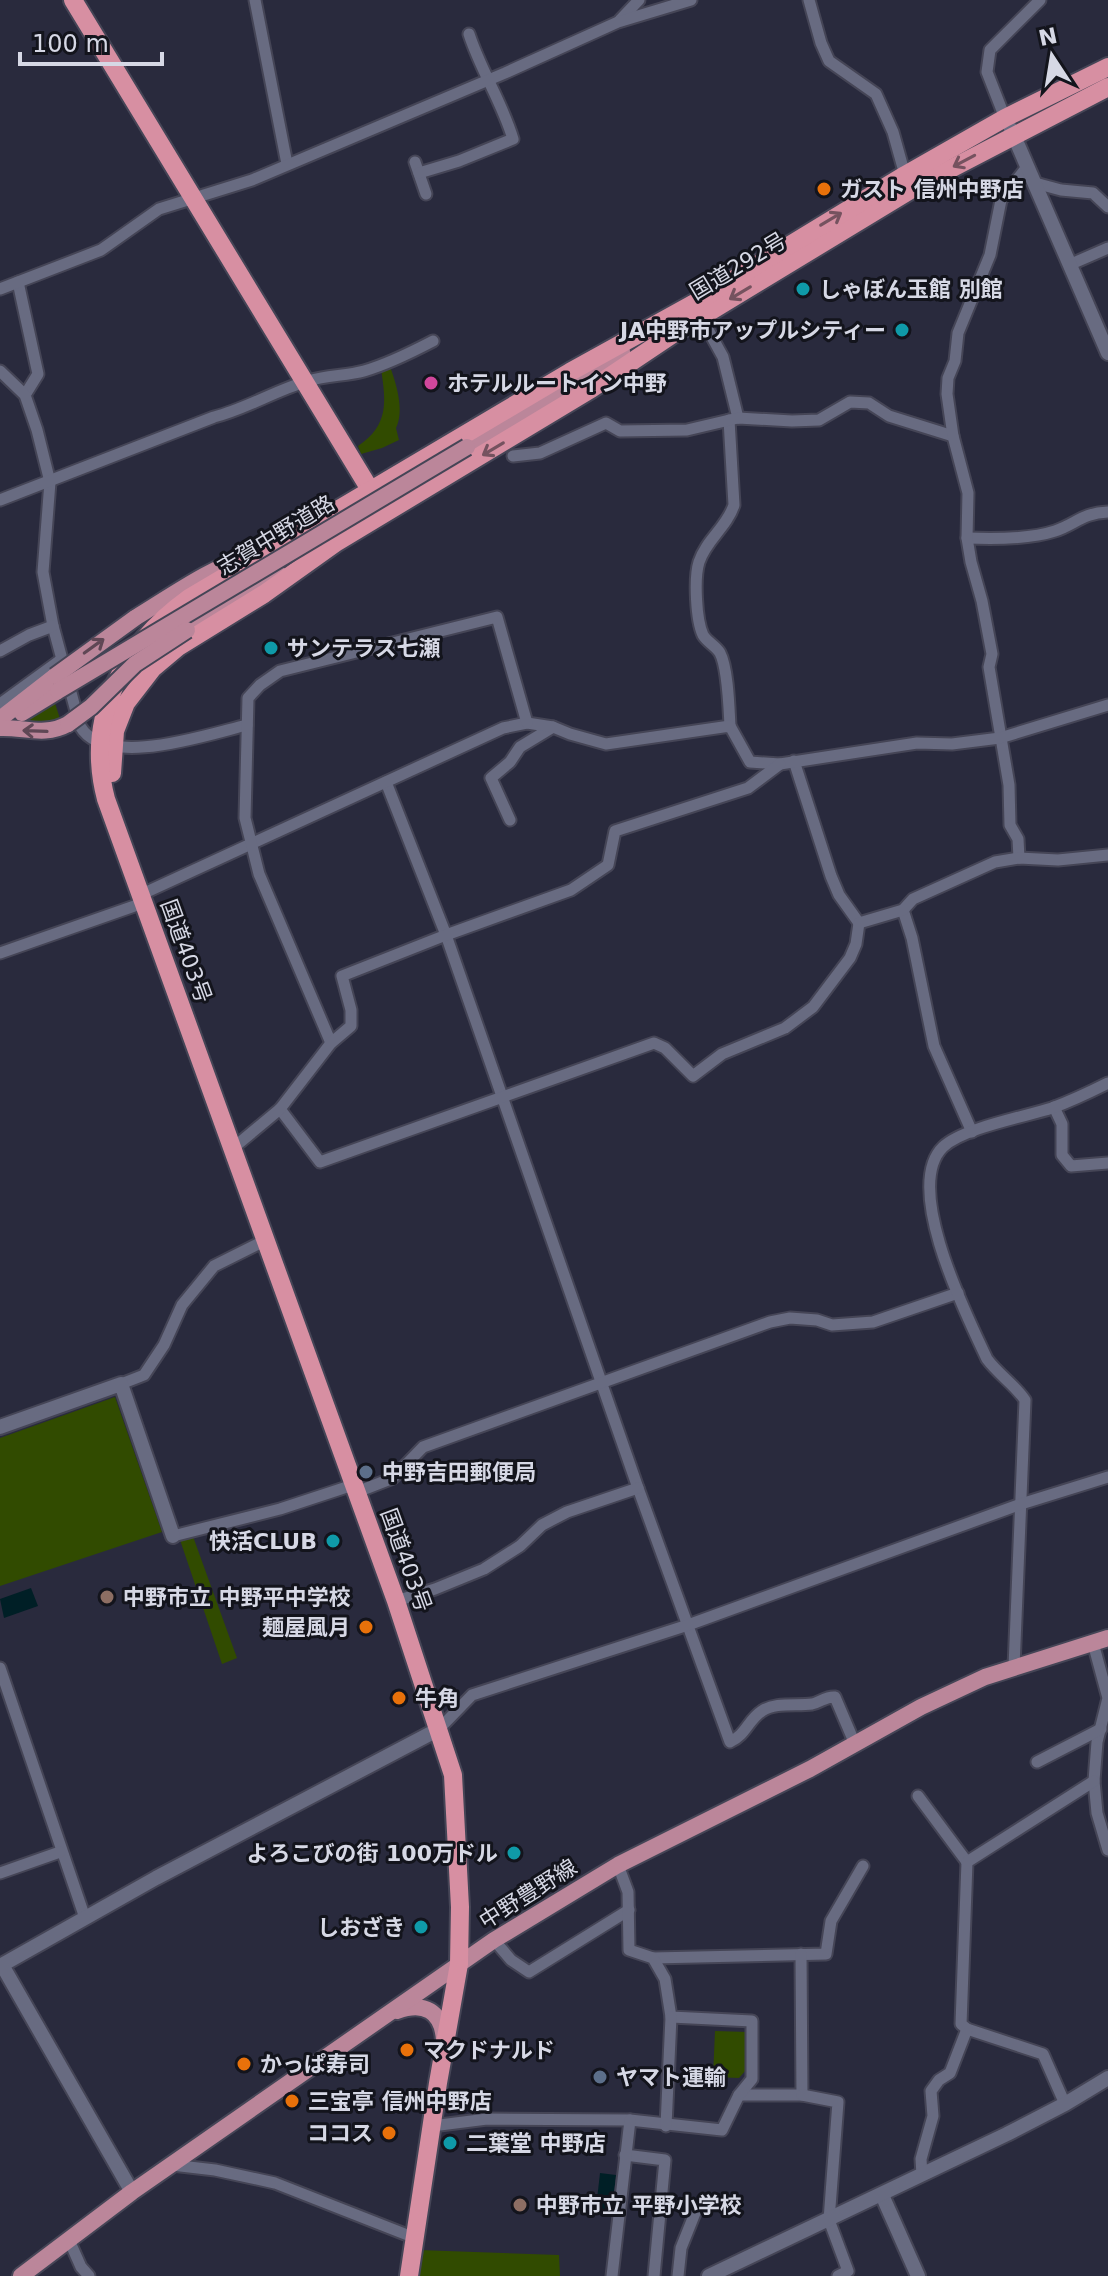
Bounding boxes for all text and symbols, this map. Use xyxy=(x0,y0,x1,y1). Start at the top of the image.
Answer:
scale bar xyxy=(20,16,162,66)
north arrow xyxy=(1012,16,1092,96)
text: N xyxy=(1036,23,1060,51)
text: 100 m xyxy=(32,30,109,58)
one-way arrow xyxy=(953,153,976,169)
place label: ガスト 信州中野店 xyxy=(840,177,1024,202)
marker: ガスト 信州中野店 xyxy=(815,180,833,198)
one-way arrow xyxy=(819,211,842,227)
street label: 国道292号 xyxy=(685,227,791,305)
place label: しゃぼん玉館 別館 xyxy=(819,277,1003,302)
marker: しゃぼん玉館 別館 xyxy=(794,280,812,298)
one-way arrow xyxy=(729,286,752,302)
place label: JA中野市アップルシティー xyxy=(618,318,886,343)
marker: JA中野市アップルシティー xyxy=(893,321,911,339)
place label: ホテルルートイン中野 xyxy=(447,371,667,396)
marker: ホテルルートイン中野 xyxy=(422,374,440,392)
one-way arrow xyxy=(482,441,505,457)
street label: 志賀中野道路 xyxy=(213,490,339,580)
place label: サンテラス七瀬 xyxy=(287,636,441,661)
one-way arrow xyxy=(83,638,105,654)
marker: サンテラス七瀬 xyxy=(262,639,280,657)
one-way arrow xyxy=(22,723,49,738)
street label: 国道403号 xyxy=(156,896,216,1006)
place label: 中野吉田郵便局 xyxy=(382,1460,536,1485)
marker: 中野吉田郵便局 xyxy=(357,1463,375,1481)
street label: 国道403号 xyxy=(376,1505,436,1615)
place label: 快活CLUB xyxy=(209,1529,317,1554)
marker: 快活CLUB xyxy=(324,1532,342,1550)
place label: 中野市立 中野平中学校 xyxy=(123,1585,351,1610)
marker: 中野市立 中野平中学校 xyxy=(98,1588,116,1606)
place label: 麺屋風月 xyxy=(262,1615,350,1640)
marker: 麺屋風月 xyxy=(357,1618,375,1636)
place label: 牛角 xyxy=(415,1686,459,1711)
marker: 牛角 xyxy=(390,1689,408,1707)
place label: よろこびの街 100万ドル xyxy=(246,1841,498,1866)
marker: よろこびの街 100万ドル xyxy=(505,1844,523,1862)
street label: 中野豊野線 xyxy=(475,1854,581,1934)
place label: しおざき xyxy=(317,1915,405,1940)
marker: しおざき xyxy=(412,1918,430,1936)
place label: マクドナルド xyxy=(423,2038,555,2063)
marker: マクドナルド xyxy=(398,2041,416,2059)
place label: かっぱ寿司 xyxy=(260,2052,370,2077)
marker: かっぱ寿司 xyxy=(235,2055,253,2073)
place label: ヤマト運輸 xyxy=(616,2065,726,2090)
marker: ヤマト運輸 xyxy=(591,2068,609,2086)
place label: 三宝亭 信州中野店 xyxy=(308,2089,492,2114)
marker: 三宝亭 信州中野店 xyxy=(283,2092,301,2110)
place label: ココス xyxy=(307,2121,373,2146)
marker: ココス xyxy=(380,2124,398,2142)
place label: 二葉堂 中野店 xyxy=(466,2131,606,2156)
marker: 二葉堂 中野店 xyxy=(441,2134,459,2152)
place label: 中野市立 平野小学校 xyxy=(536,2193,742,2218)
marker: 中野市立 平野小学校 xyxy=(511,2196,529,2214)

